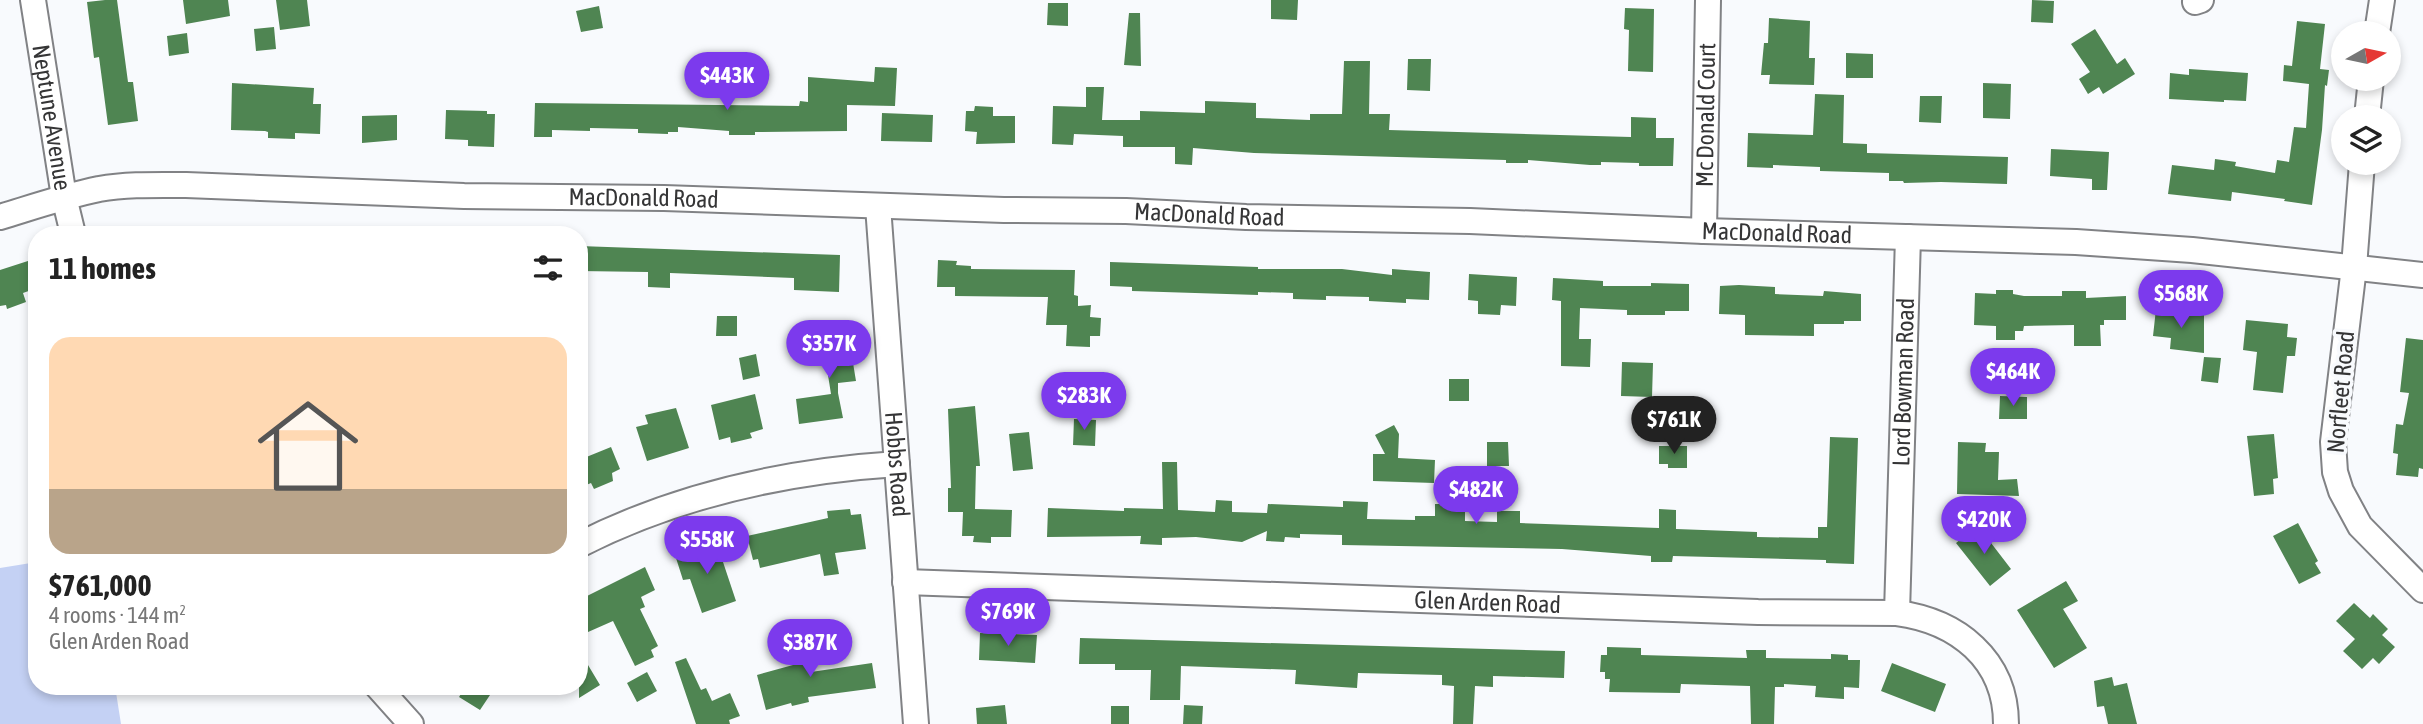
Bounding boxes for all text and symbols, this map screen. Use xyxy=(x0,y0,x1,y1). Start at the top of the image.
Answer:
north arrow xyxy=(2331,21,2401,91)
map controls xyxy=(2331,21,2401,175)
street label: Neptune Avenue xyxy=(27,43,77,192)
street label: Mc Donald Court xyxy=(1691,43,1720,187)
pin: $443K xyxy=(678,52,776,112)
text: $443K xyxy=(700,62,754,88)
button: layers xyxy=(2331,105,2401,175)
street label: MacDonald Road xyxy=(568,183,719,213)
street label: MacDonald Road xyxy=(1134,197,1285,231)
street label: MacDonald Road xyxy=(1701,217,1853,248)
icon: filters xyxy=(529,249,567,287)
text: 11 homes xyxy=(49,251,156,285)
pin: $568K xyxy=(2132,270,2230,330)
text: $568K xyxy=(2154,280,2208,306)
street label: Lord Bowman Road xyxy=(1887,298,1919,467)
pin: $357K xyxy=(780,320,878,380)
text: $357K xyxy=(802,330,856,356)
street label: Norfleet Road xyxy=(2322,330,2359,454)
pin: $464K xyxy=(1964,348,2062,408)
text: $464K xyxy=(1986,358,2040,384)
pin: $283K xyxy=(1035,372,1133,432)
text: $283K xyxy=(1057,382,1111,408)
icon: home xyxy=(245,383,371,509)
pin: $761K xyxy=(1625,396,1723,456)
text: $761K xyxy=(1647,406,1701,432)
street label: Hobbs Road xyxy=(880,411,915,518)
pin: $482K xyxy=(1427,466,1525,526)
text: $482K xyxy=(1449,476,1503,502)
pin: $420K xyxy=(1935,496,2033,556)
text: $420K xyxy=(1957,506,2011,532)
pin: $558K xyxy=(658,516,756,576)
text: $558K xyxy=(680,526,734,552)
text: $761,000 xyxy=(49,568,152,602)
street label: Glen Arden Road xyxy=(1414,586,1561,618)
pin: $769K xyxy=(959,588,1057,648)
text: $769K xyxy=(981,598,1035,624)
text: 4 rooms · 144 m² xyxy=(49,602,186,628)
pin: $387K xyxy=(761,620,859,679)
text: Glen Arden Road xyxy=(49,628,189,654)
text: $387K xyxy=(783,629,837,655)

